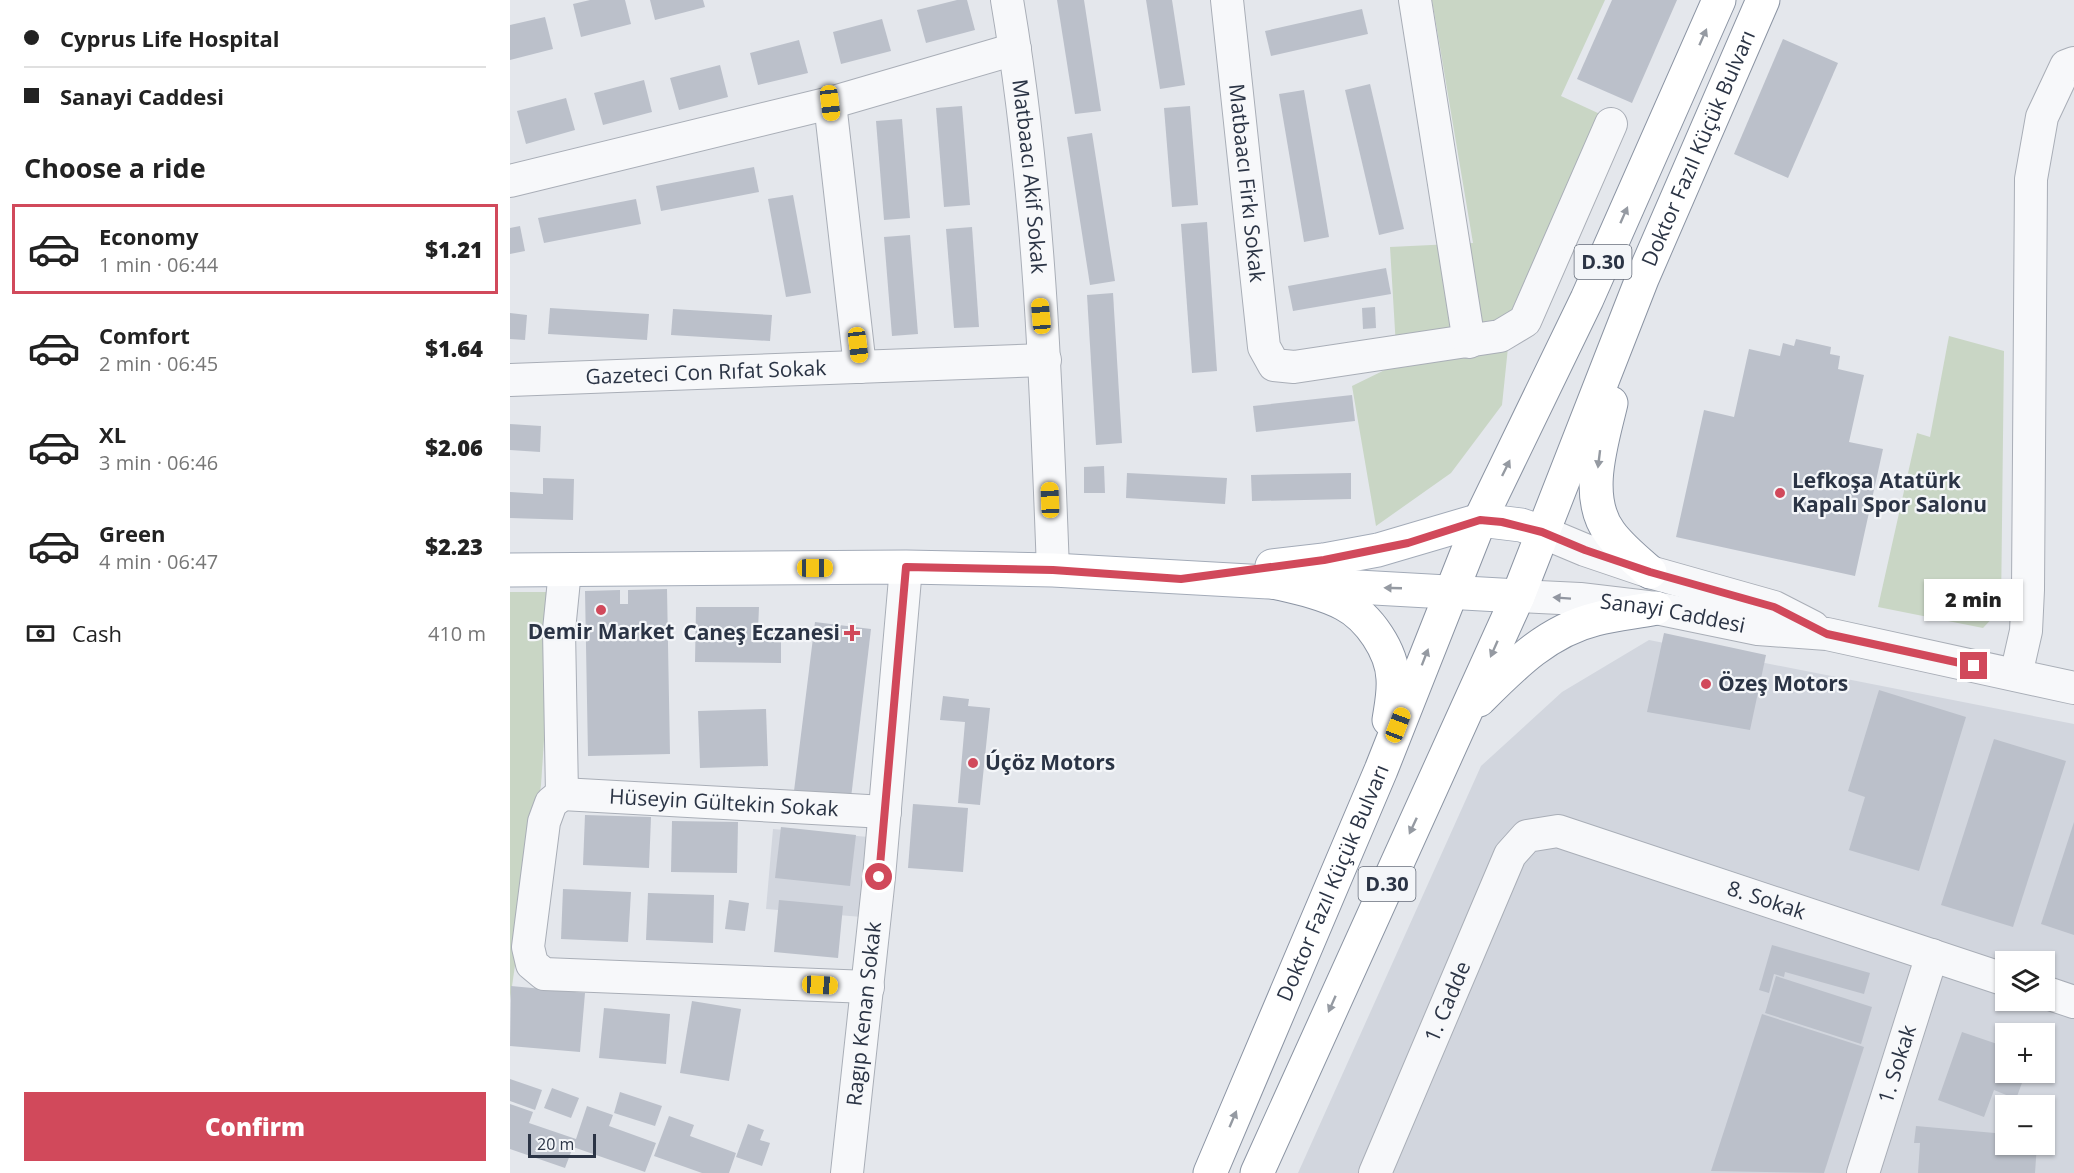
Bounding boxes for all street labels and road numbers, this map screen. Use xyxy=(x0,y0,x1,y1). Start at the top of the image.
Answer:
street label: Doktor Fazıl Küçük Bulvarı xyxy=(1634,26,1761,270)
street label: Matbaacı Akif Sokak xyxy=(1006,78,1054,275)
street label: Matbaacı Firkı Sokak xyxy=(1223,82,1272,284)
road number: D.30 xyxy=(1574,245,1632,279)
street label: Gazeteci Con Rıfat Sokak xyxy=(585,353,827,390)
street label: Sanayi Caddesi xyxy=(1599,587,1748,639)
street label: Doktor Fazıl Küçük Bulvarı xyxy=(1269,760,1395,1005)
street label: Hüseyin Gültekin Sokak xyxy=(608,782,839,822)
road number: D.30 xyxy=(1358,867,1416,901)
street label: 8. Sokak xyxy=(1724,873,1810,925)
street label: Ragıp Kenan Sokak xyxy=(839,920,887,1107)
street label: 1. Cadde xyxy=(1417,957,1476,1046)
street label: 1. Sokak xyxy=(1871,1021,1922,1107)

